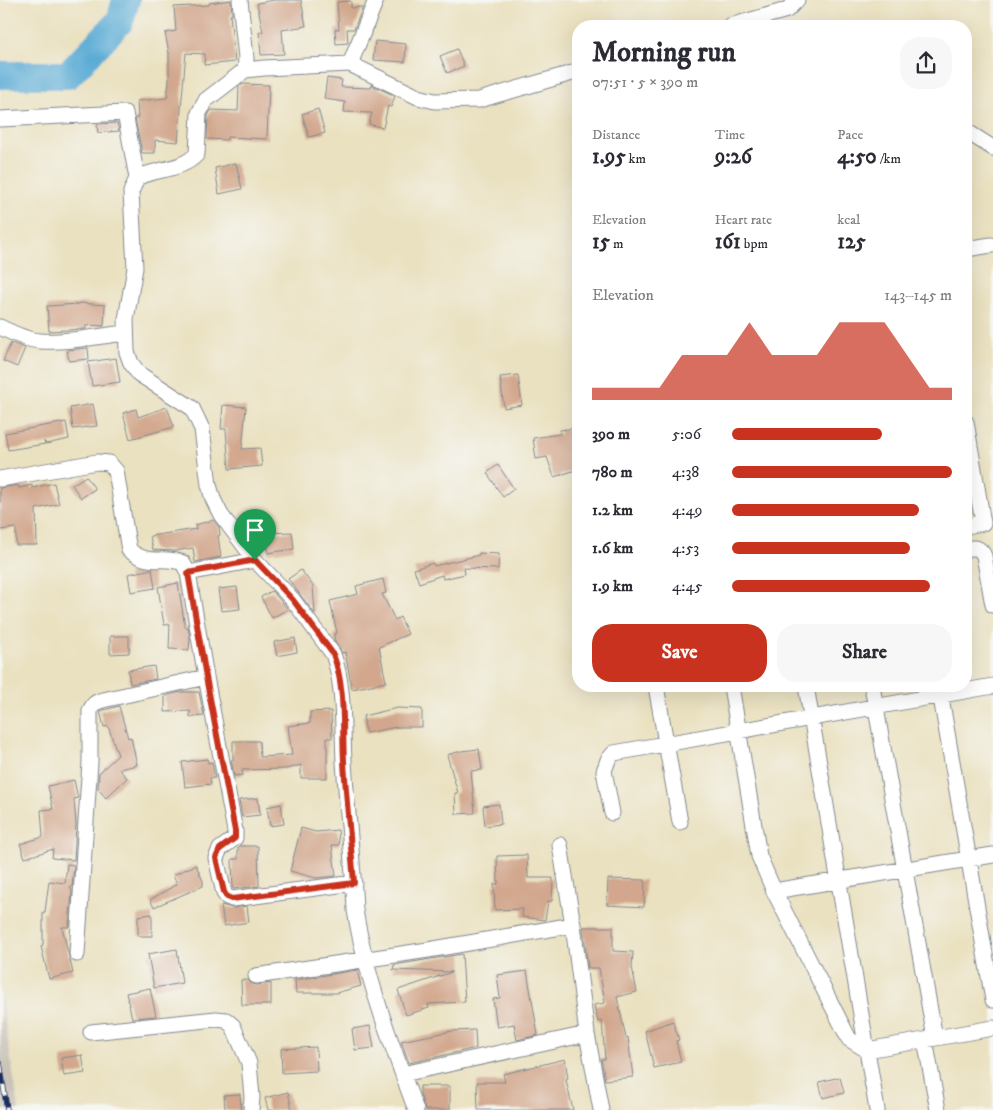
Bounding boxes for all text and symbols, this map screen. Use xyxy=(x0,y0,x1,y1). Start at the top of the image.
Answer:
text: Morning run xyxy=(592,35,736,70)
button: share xyxy=(900,37,952,89)
text: 07:51 · 5 × 390 m xyxy=(592,72,698,92)
text: Distance xyxy=(592,126,640,144)
text: Time xyxy=(715,126,745,144)
text: Pace xyxy=(837,126,863,144)
text: 1.95 xyxy=(592,144,626,170)
text: 9:26 xyxy=(715,144,752,170)
text: 4:50 xyxy=(837,144,877,170)
text: km xyxy=(626,150,646,168)
text: /km xyxy=(877,150,901,168)
text: Elevation xyxy=(592,211,646,229)
text: Heart rate xyxy=(715,211,772,229)
text: kcal xyxy=(837,211,860,229)
text: 15 xyxy=(592,229,610,255)
text: 161 xyxy=(715,229,741,255)
text: 125 xyxy=(837,229,866,255)
text: m xyxy=(610,235,624,253)
text: bpm xyxy=(741,235,768,253)
text: Elevation xyxy=(592,285,654,305)
text: 143–145 m xyxy=(884,285,952,305)
text: 390 m xyxy=(592,424,630,444)
text: 5:06 xyxy=(672,424,701,444)
text: 780 m xyxy=(592,462,633,482)
text: 4:38 xyxy=(672,462,699,482)
text: 1.2 km xyxy=(592,500,633,520)
text: 4:49 xyxy=(672,500,703,520)
pin xyxy=(234,509,276,560)
icon: arrive xyxy=(241,516,269,544)
text: 1.6 km xyxy=(592,538,633,558)
text: 4:53 xyxy=(672,538,699,558)
text: 1.9 km xyxy=(592,576,633,596)
text: 4:45 xyxy=(672,576,702,596)
button: Save xyxy=(592,624,767,682)
button: Share xyxy=(777,624,952,682)

